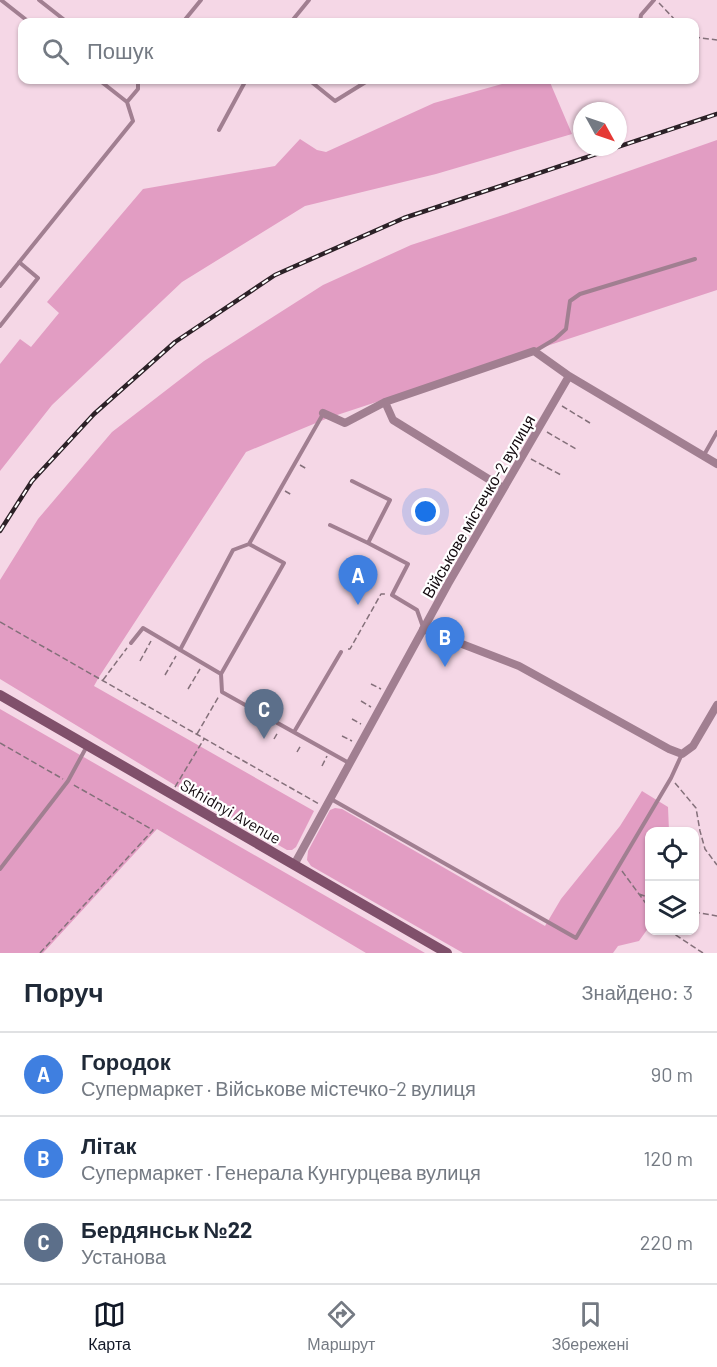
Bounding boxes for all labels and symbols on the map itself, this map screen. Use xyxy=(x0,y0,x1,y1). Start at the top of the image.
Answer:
north arrow xyxy=(573,102,627,156)
street label: Військове містечко-2 вулиця xyxy=(418,411,538,601)
your location xyxy=(411,497,440,526)
pin: A xyxy=(338,556,378,605)
pin: B xyxy=(426,618,464,667)
pin: C xyxy=(244,690,284,739)
street label: Skhidnyi Avenue xyxy=(177,775,285,847)

